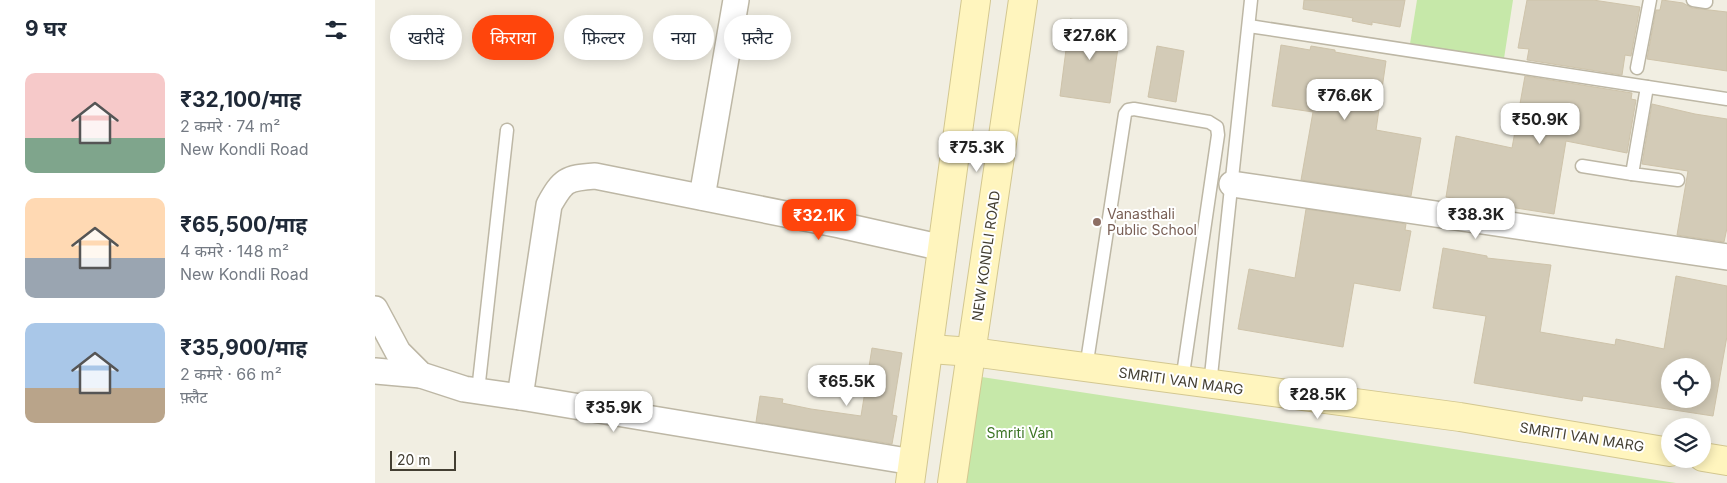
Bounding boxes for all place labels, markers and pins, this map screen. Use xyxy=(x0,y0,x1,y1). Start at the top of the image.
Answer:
pin: ₹27.6K xyxy=(1049,18,1131,61)
pin: ₹76.6K xyxy=(1304,78,1386,121)
pin: ₹50.9K xyxy=(1499,102,1581,145)
pin: ₹75.3K xyxy=(936,130,1018,173)
pin: ₹32.1K xyxy=(778,198,860,241)
pin: ₹38.3K xyxy=(1435,198,1517,240)
place label: Vanasthali Public School xyxy=(1107,205,1197,238)
marker: Vanasthali Public School xyxy=(1091,216,1103,228)
pin: ₹65.5K xyxy=(806,364,888,407)
pin: ₹28.5K xyxy=(1277,378,1359,420)
pin: ₹35.9K xyxy=(573,390,655,433)

